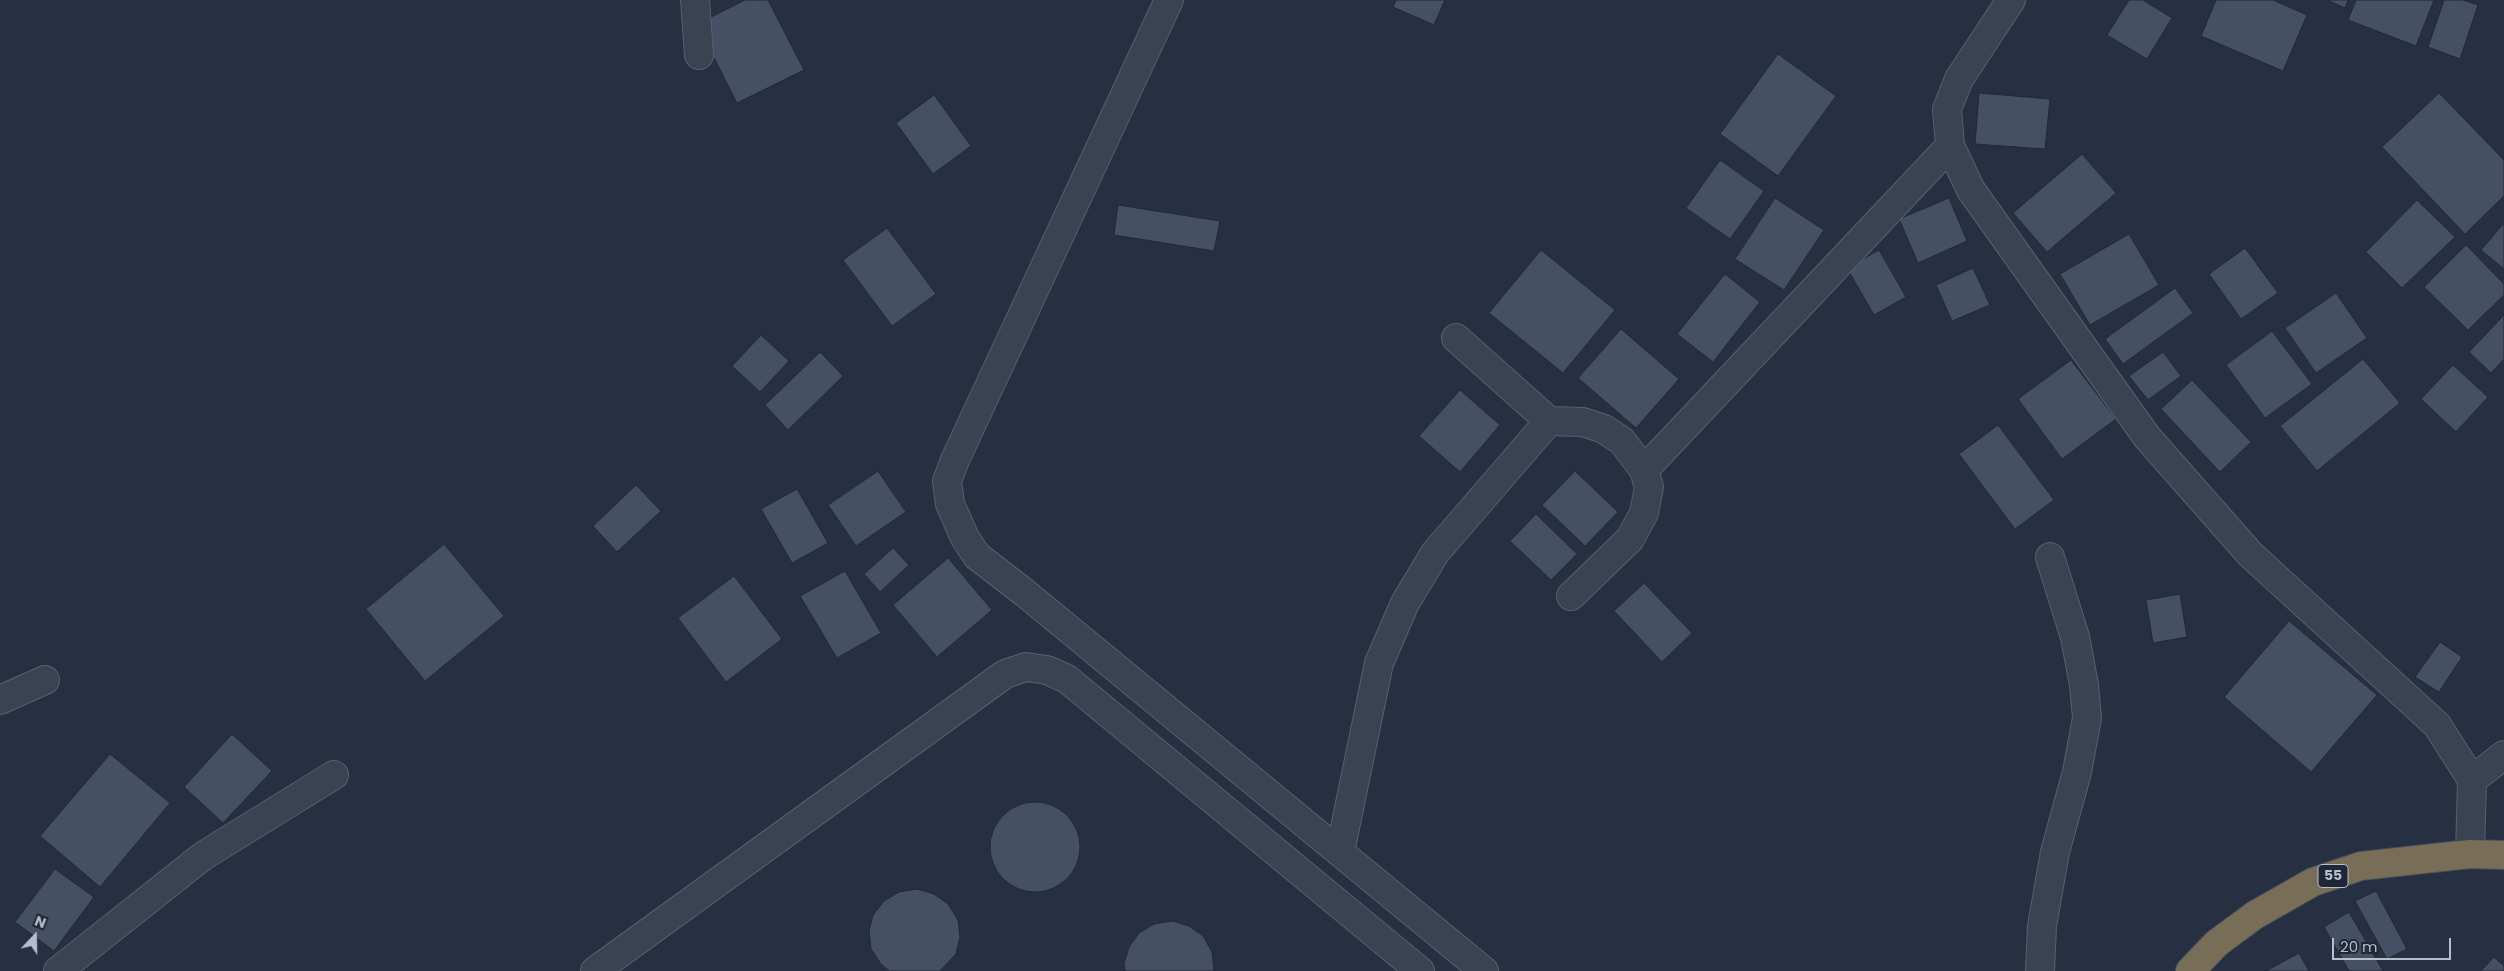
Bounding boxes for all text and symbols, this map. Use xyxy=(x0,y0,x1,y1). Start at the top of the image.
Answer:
road number: 55 xyxy=(2318,864,2348,888)
north arrow xyxy=(10,911,60,961)
text: N xyxy=(32,911,49,933)
scale bar xyxy=(2334,928,2453,960)
text: 20 m xyxy=(2340,936,2378,957)

